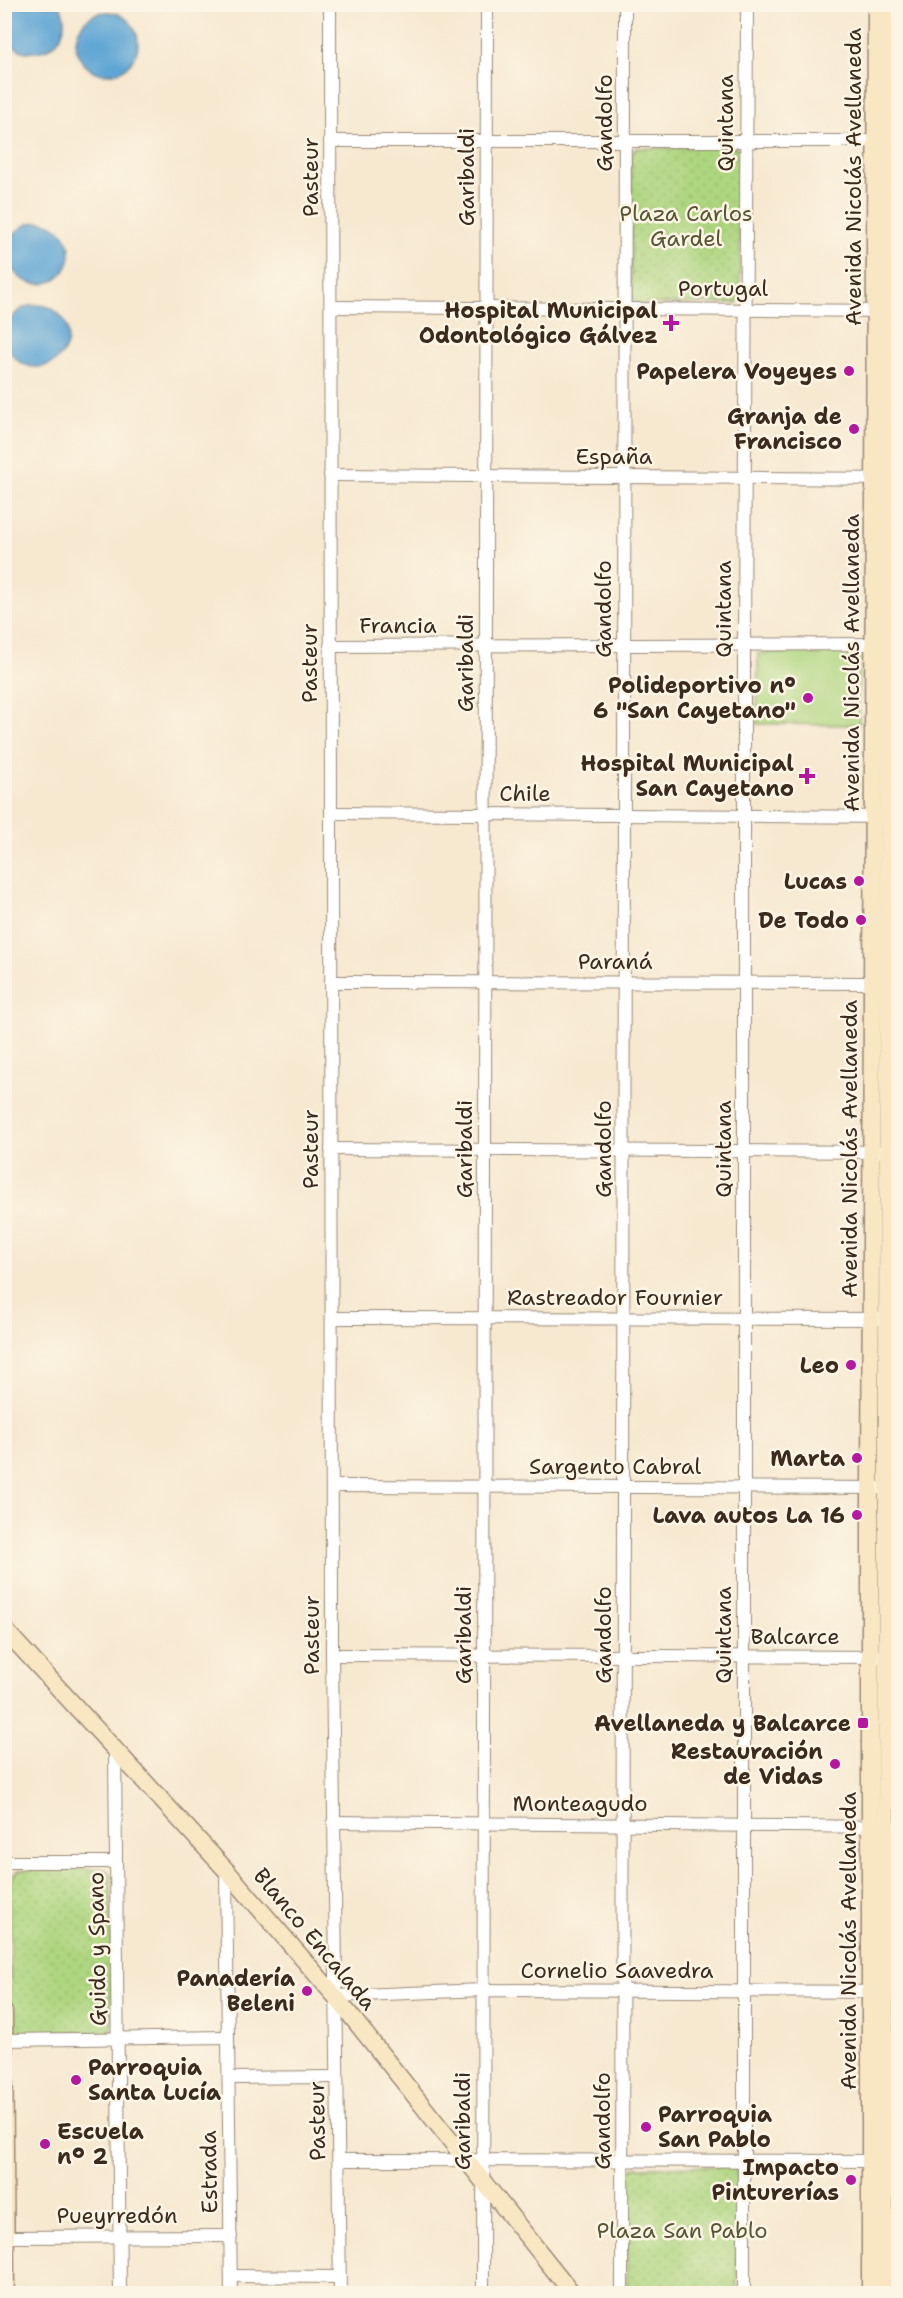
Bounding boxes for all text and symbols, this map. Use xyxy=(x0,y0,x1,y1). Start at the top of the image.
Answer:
street label: Avenida Nicolás Avellaneda xyxy=(839,28,868,326)
street label: Gandolfo xyxy=(590,74,619,172)
street label: Quintana xyxy=(711,74,740,172)
street label: Garibaldi xyxy=(452,128,481,226)
street label: Pasteur xyxy=(296,137,325,217)
park label: Plaza Carlos Gardel xyxy=(619,199,753,253)
street label: Portugal xyxy=(678,274,769,303)
place label: Hospital Municipal Odontológico Gálvez xyxy=(419,296,658,350)
marker: Hospital Municipal Odontológico Gálvez xyxy=(662,314,680,332)
place label: Papelera Voyeyes xyxy=(636,357,837,386)
marker: Papelera Voyeyes xyxy=(842,364,856,378)
place label: Granja de Francisco xyxy=(727,402,842,456)
marker: Granja de Francisco xyxy=(847,422,861,436)
street label: España xyxy=(575,442,653,471)
street label: Avenida Nicolás Avellaneda xyxy=(837,514,866,812)
street label: Gandolfo xyxy=(589,560,618,658)
street label: Quintana xyxy=(709,560,738,658)
street label: Francia xyxy=(359,611,437,640)
street label: Garibaldi xyxy=(451,614,480,712)
street label: Pasteur xyxy=(295,623,324,703)
place label: Polideportivo nº 6 "San Cayetano" xyxy=(593,671,796,725)
marker: Polideportivo nº 6 "San Cayetano" xyxy=(801,691,815,705)
place label: Hospital Municipal San Cayetano xyxy=(581,749,794,803)
marker: Hospital Municipal San Cayetano xyxy=(798,767,816,785)
street label: Chile xyxy=(499,779,551,808)
place label: Lucas xyxy=(784,867,847,896)
marker: Lucas xyxy=(852,874,866,888)
place label: De Todo xyxy=(758,906,849,935)
marker: De Todo xyxy=(854,913,868,927)
street label: Paraná xyxy=(578,947,653,976)
street label: Avenida Nicolás Avellaneda xyxy=(835,1000,864,1298)
street label: Garibaldi xyxy=(450,1100,479,1198)
street label: Gandolfo xyxy=(589,1100,618,1198)
street label: Quintana xyxy=(709,1100,738,1198)
street label: Pasteur xyxy=(296,1109,325,1189)
street label: Rastreador Fournier xyxy=(507,1283,723,1312)
place label: Leo xyxy=(800,1351,839,1380)
marker: Leo xyxy=(844,1358,858,1372)
place label: Marta xyxy=(770,1444,845,1473)
marker: Marta xyxy=(850,1451,864,1465)
street label: Sargento Cabral xyxy=(529,1452,701,1481)
place label: Lava autos La 16 xyxy=(653,1501,845,1530)
marker: Lava autos La 16 xyxy=(850,1508,864,1522)
street label: Garibaldi xyxy=(449,1586,478,1684)
street label: Gandolfo xyxy=(589,1586,618,1684)
street label: Quintana xyxy=(709,1586,738,1684)
street label: Pasteur xyxy=(297,1595,326,1675)
street label: Balcarce xyxy=(750,1622,840,1651)
place label: Avellaneda y Balcarce xyxy=(594,1709,851,1738)
marker: Avellaneda y Balcarce xyxy=(856,1716,870,1730)
place label: Restauración de Vidas xyxy=(671,1737,823,1791)
marker: Restauración de Vidas xyxy=(828,1757,842,1771)
street label: Monteagudo xyxy=(512,1789,648,1818)
street label: Avenida Nicolás Avellaneda xyxy=(834,1792,863,2090)
street label: Blanco Encalada xyxy=(247,1862,383,2016)
street label: Guido y Spano xyxy=(81,1872,113,2026)
street label: Cornelio Saavedra xyxy=(521,1956,714,1985)
place label: Panadería Beleni xyxy=(177,1964,295,2018)
marker: Panadería Beleni xyxy=(300,1984,314,1998)
place label: Parroquia Santa Lucía xyxy=(88,2053,221,2107)
street label: Garibaldi xyxy=(448,2072,477,2170)
street label: Gandolfo xyxy=(588,2072,617,2170)
marker: Parroquia Santa Lucía xyxy=(69,2073,83,2087)
street label: Pasteur xyxy=(302,2081,332,2161)
place label: Parroquia San Pablo xyxy=(658,2100,772,2154)
place label: Escuela n° 2 xyxy=(57,2117,144,2171)
marker: Parroquia San Pablo xyxy=(639,2120,653,2134)
street label: Estrada xyxy=(194,2130,224,2214)
marker: Escuela n° 2 xyxy=(38,2137,52,2151)
place label: Impacto Pinturerías xyxy=(711,2153,839,2207)
marker: Impacto Pinturerías xyxy=(844,2173,858,2187)
street label: Pueyrredón xyxy=(57,2201,177,2230)
park label: Plaza San Pablo xyxy=(596,2216,768,2245)

